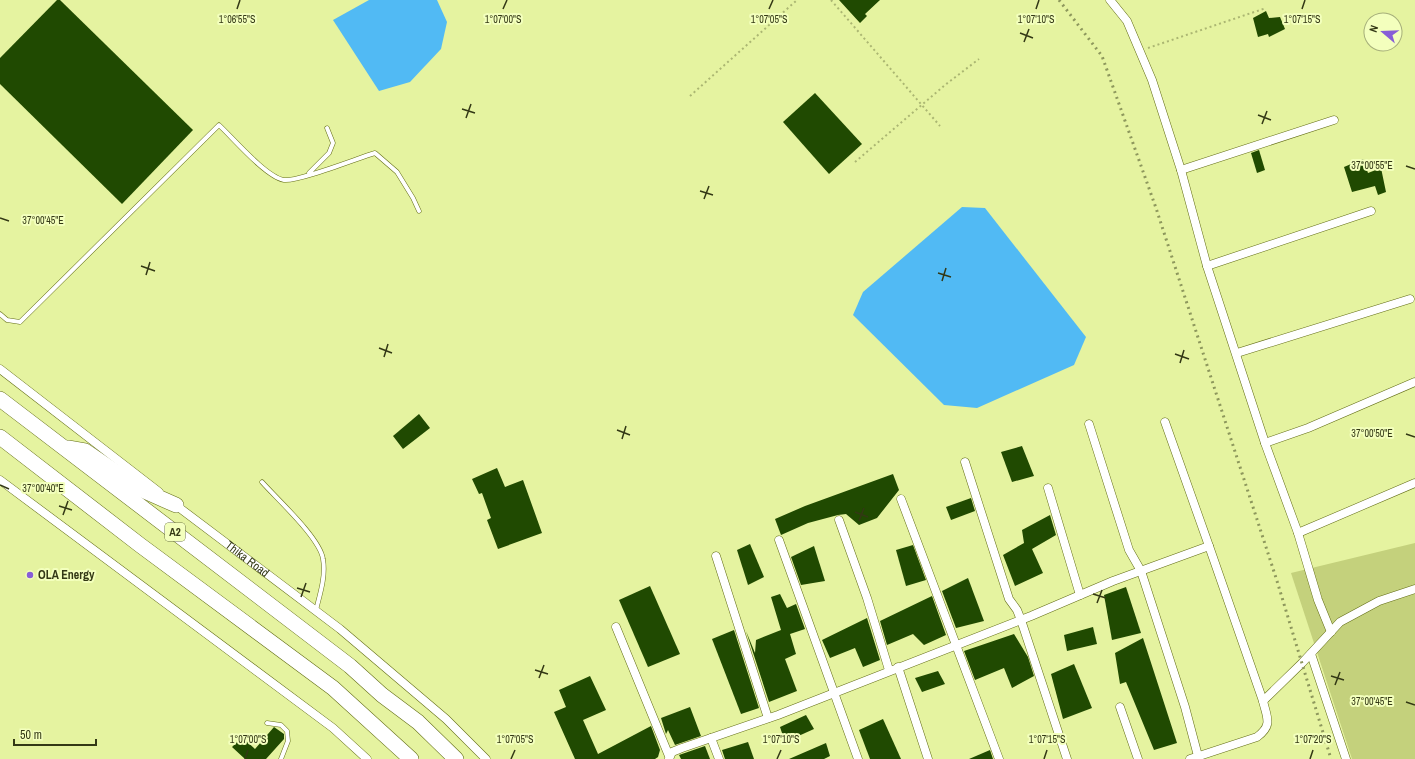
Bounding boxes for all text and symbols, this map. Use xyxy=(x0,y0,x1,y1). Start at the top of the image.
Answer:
north arrow xyxy=(1363,12,1403,52)
text: 1°06'55"S xyxy=(219,13,256,26)
text: 1°07'00"S xyxy=(485,13,522,26)
text: 1°07'05"S xyxy=(751,13,788,26)
text: 1°07'10"S xyxy=(1018,13,1055,26)
text: 1°07'15"S xyxy=(1284,13,1321,26)
text: N xyxy=(1366,23,1381,34)
text: 37°00'55"E xyxy=(1351,159,1393,172)
text: 37°00'45"E xyxy=(22,214,64,227)
text: 37°00'50"E xyxy=(1351,427,1393,440)
text: 37°00'40"E xyxy=(22,482,64,495)
road number: A2 xyxy=(165,523,185,541)
street label: Thika Road xyxy=(222,537,272,581)
place label: OLA Energy xyxy=(38,567,95,583)
marker: OLA Energy xyxy=(25,570,35,580)
text: 37°00'45"E xyxy=(1351,695,1393,708)
scale bar xyxy=(14,721,96,747)
text: 50 m xyxy=(20,727,42,743)
text: 1°07'00"S xyxy=(230,733,267,746)
text: 1°07'05"S xyxy=(497,733,534,746)
text: 1°07'10"S xyxy=(763,733,800,746)
text: 1°07'15"S xyxy=(1029,733,1066,746)
text: 1°07'20"S xyxy=(1295,733,1332,746)

